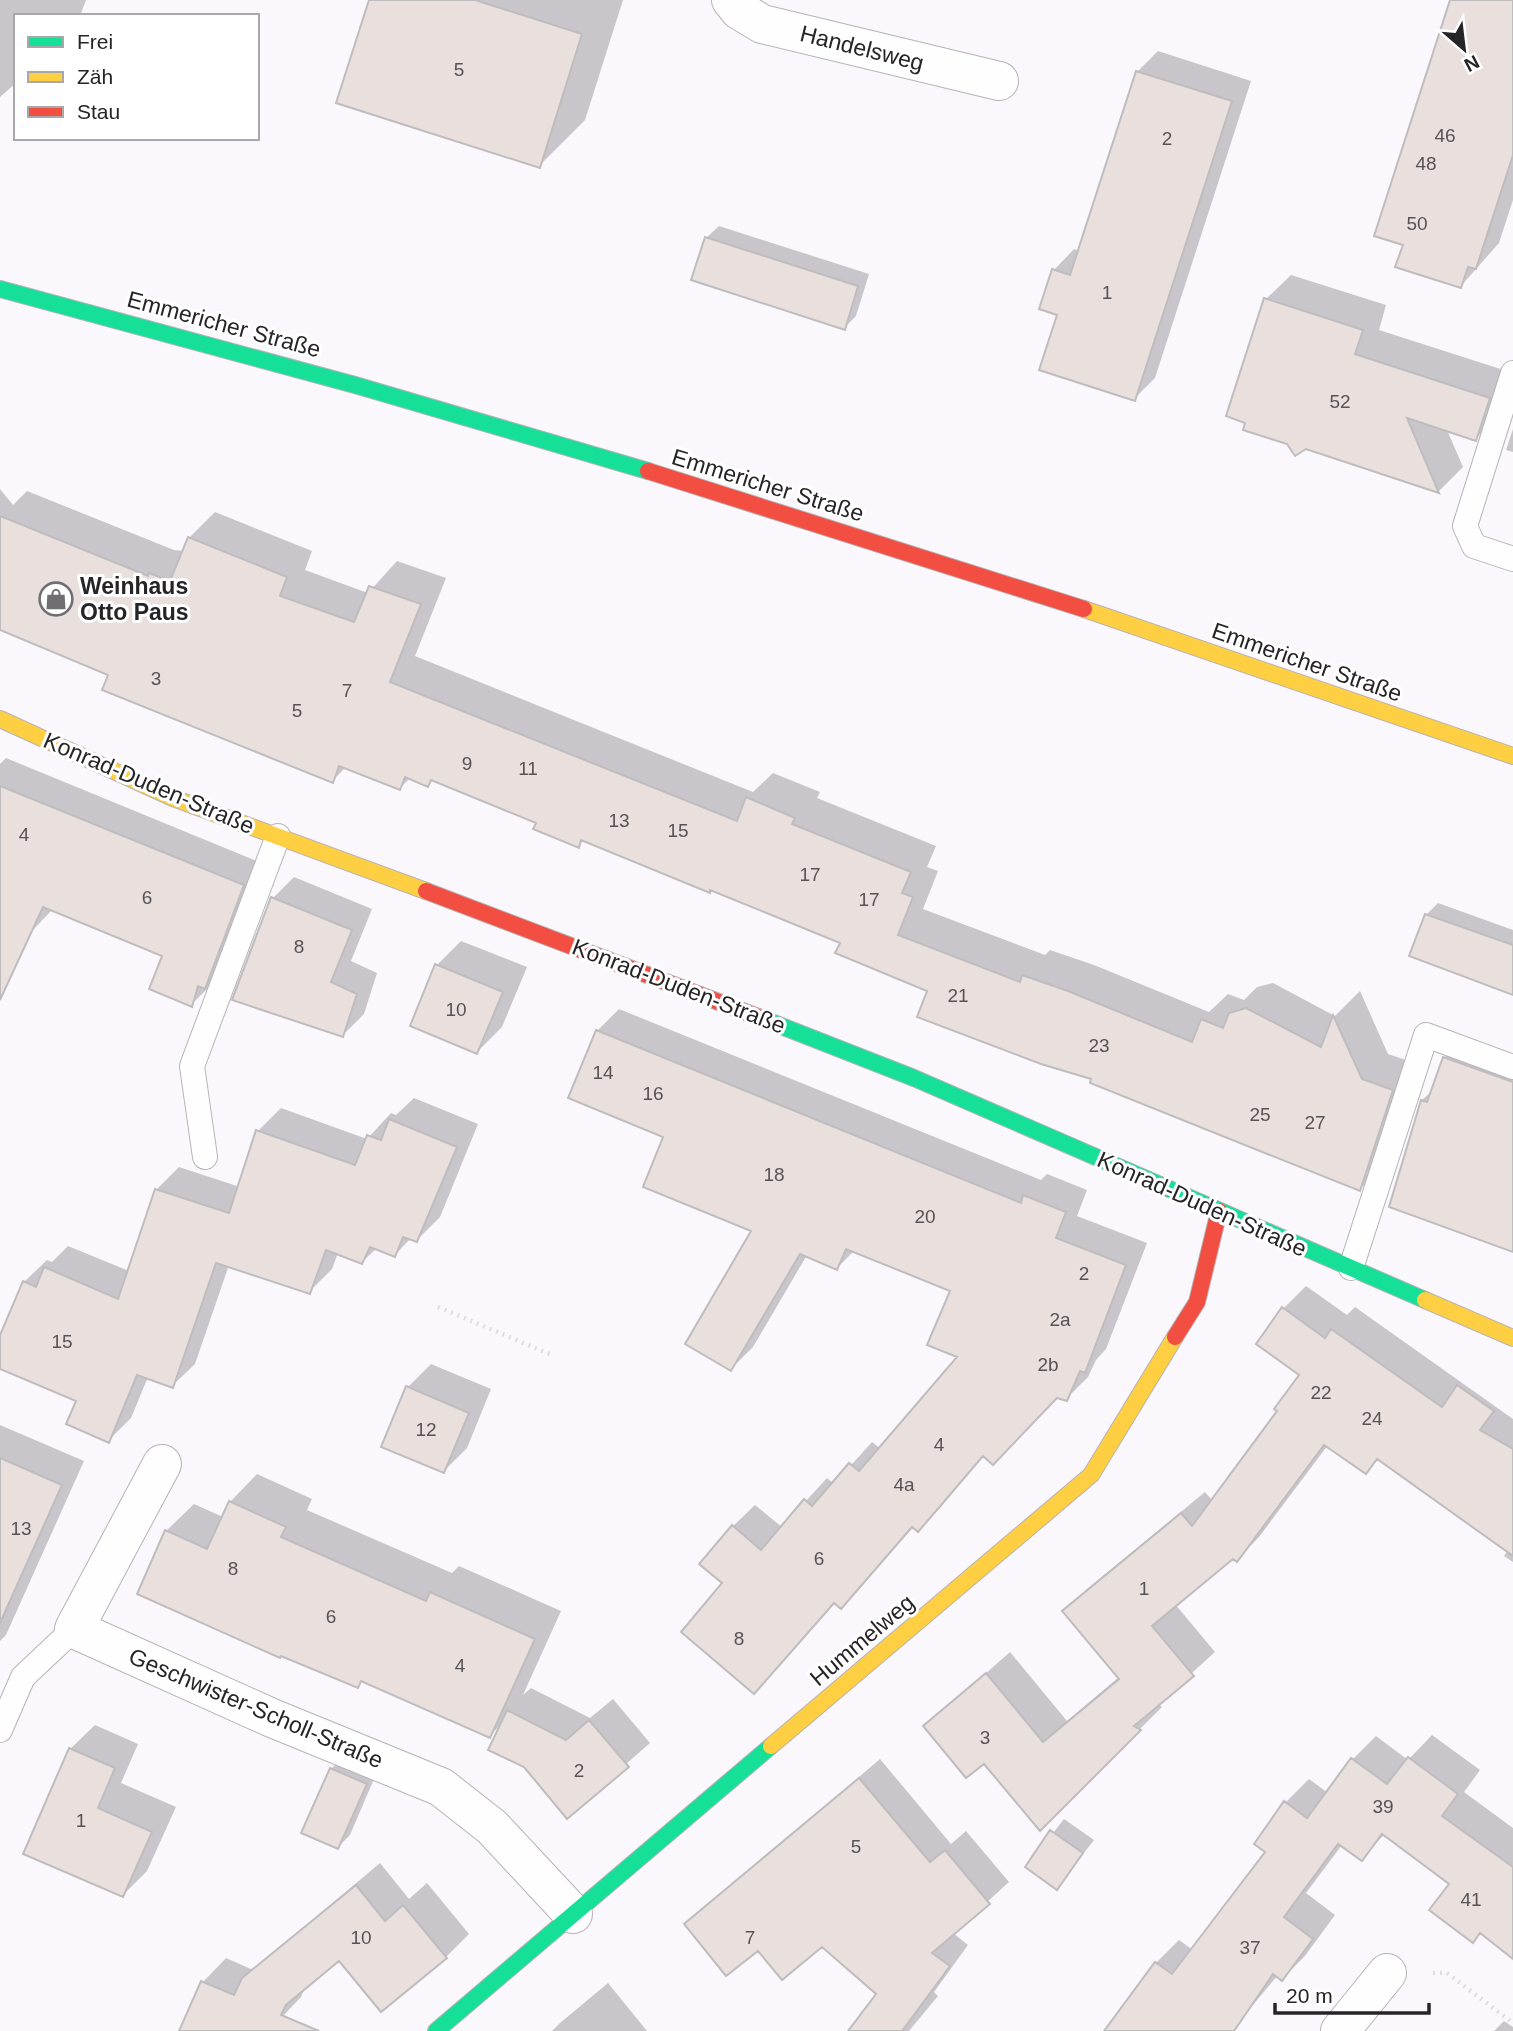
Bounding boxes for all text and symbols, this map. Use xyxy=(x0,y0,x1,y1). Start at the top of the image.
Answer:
legend xyxy=(14,14,259,140)
north arrow xyxy=(1429,14,1499,84)
street label: Handelsweg xyxy=(797,20,927,76)
text: Frei xyxy=(77,30,113,53)
text: N xyxy=(1461,51,1483,76)
house number: 5 xyxy=(454,59,464,80)
text: Zäh xyxy=(77,65,113,88)
text: Stau xyxy=(77,100,120,123)
house number: 46 xyxy=(1434,125,1456,146)
house number: 2 xyxy=(1162,128,1172,149)
house number: 48 xyxy=(1415,153,1437,174)
house number: 50 xyxy=(1406,213,1428,234)
house number: 1 xyxy=(1102,282,1112,303)
street label: Emmericher Straße xyxy=(124,286,324,362)
house number: 52 xyxy=(1329,391,1351,412)
street label: Emmericher Straße xyxy=(669,443,867,527)
place label: Weinhaus Otto Paus xyxy=(80,573,189,625)
shop icon: Weinhaus Otto Paus xyxy=(37,580,75,618)
street label: Emmericher Straße xyxy=(1209,617,1405,707)
house number: 3 xyxy=(151,668,161,689)
house number: 7 xyxy=(342,680,352,701)
house number: 5 xyxy=(292,700,302,721)
street label: Konrad-Duden-Straße xyxy=(40,727,258,839)
house number: 9 xyxy=(462,753,472,774)
house number: 11 xyxy=(518,758,538,779)
house number: 13 xyxy=(608,810,630,831)
house number: 15 xyxy=(667,820,689,841)
house number: 4 xyxy=(19,824,30,845)
house number: 17 xyxy=(799,864,821,885)
house number: 6 xyxy=(142,887,152,908)
house number: 17 xyxy=(858,889,880,910)
street label: Konrad-Duden-Straße xyxy=(569,933,789,1039)
house number: 8 xyxy=(294,936,304,957)
house number: 21 xyxy=(947,985,969,1006)
house number: 10 xyxy=(445,999,467,1020)
house number: 23 xyxy=(1088,1035,1110,1056)
house number: 14 xyxy=(592,1062,614,1083)
house number: 16 xyxy=(642,1083,664,1104)
house number: 25 xyxy=(1249,1104,1271,1125)
house number: 27 xyxy=(1304,1112,1326,1133)
street label: Konrad-Duden-Straße xyxy=(1093,1146,1311,1262)
house number: 18 xyxy=(763,1164,785,1185)
house number: 20 xyxy=(914,1206,936,1227)
house number: 2 xyxy=(1079,1263,1089,1284)
house number: 2a xyxy=(1049,1309,1071,1330)
house number: 15 xyxy=(51,1331,73,1352)
house number: 2b xyxy=(1037,1354,1059,1375)
house number: 22 xyxy=(1310,1382,1332,1403)
house number: 24 xyxy=(1361,1408,1383,1429)
house number: 12 xyxy=(415,1419,437,1440)
house number: 4 xyxy=(934,1434,945,1455)
house number: 4a xyxy=(893,1474,915,1495)
house number: 13 xyxy=(10,1518,32,1539)
house number: 6 xyxy=(814,1548,824,1569)
house number: 8 xyxy=(228,1558,238,1579)
house number: 1 xyxy=(1139,1578,1149,1599)
street label: Hummelweg xyxy=(805,1589,919,1691)
house number: 6 xyxy=(326,1606,336,1627)
house number: 8 xyxy=(734,1628,744,1649)
street label: Geschwister-Scholl-Straße xyxy=(125,1643,387,1773)
house number: 4 xyxy=(455,1655,466,1676)
house number: 3 xyxy=(980,1727,990,1748)
house number: 2 xyxy=(574,1760,584,1781)
house number: 39 xyxy=(1372,1796,1394,1817)
house number: 1 xyxy=(76,1810,86,1831)
house number: 5 xyxy=(851,1836,861,1857)
house number: 41 xyxy=(1460,1889,1482,1910)
house number: 10 xyxy=(350,1927,372,1948)
house number: 7 xyxy=(745,1927,755,1948)
house number: 37 xyxy=(1239,1937,1261,1958)
scale bar xyxy=(1275,1972,1429,2016)
text: 20 m xyxy=(1286,1984,1333,2007)

